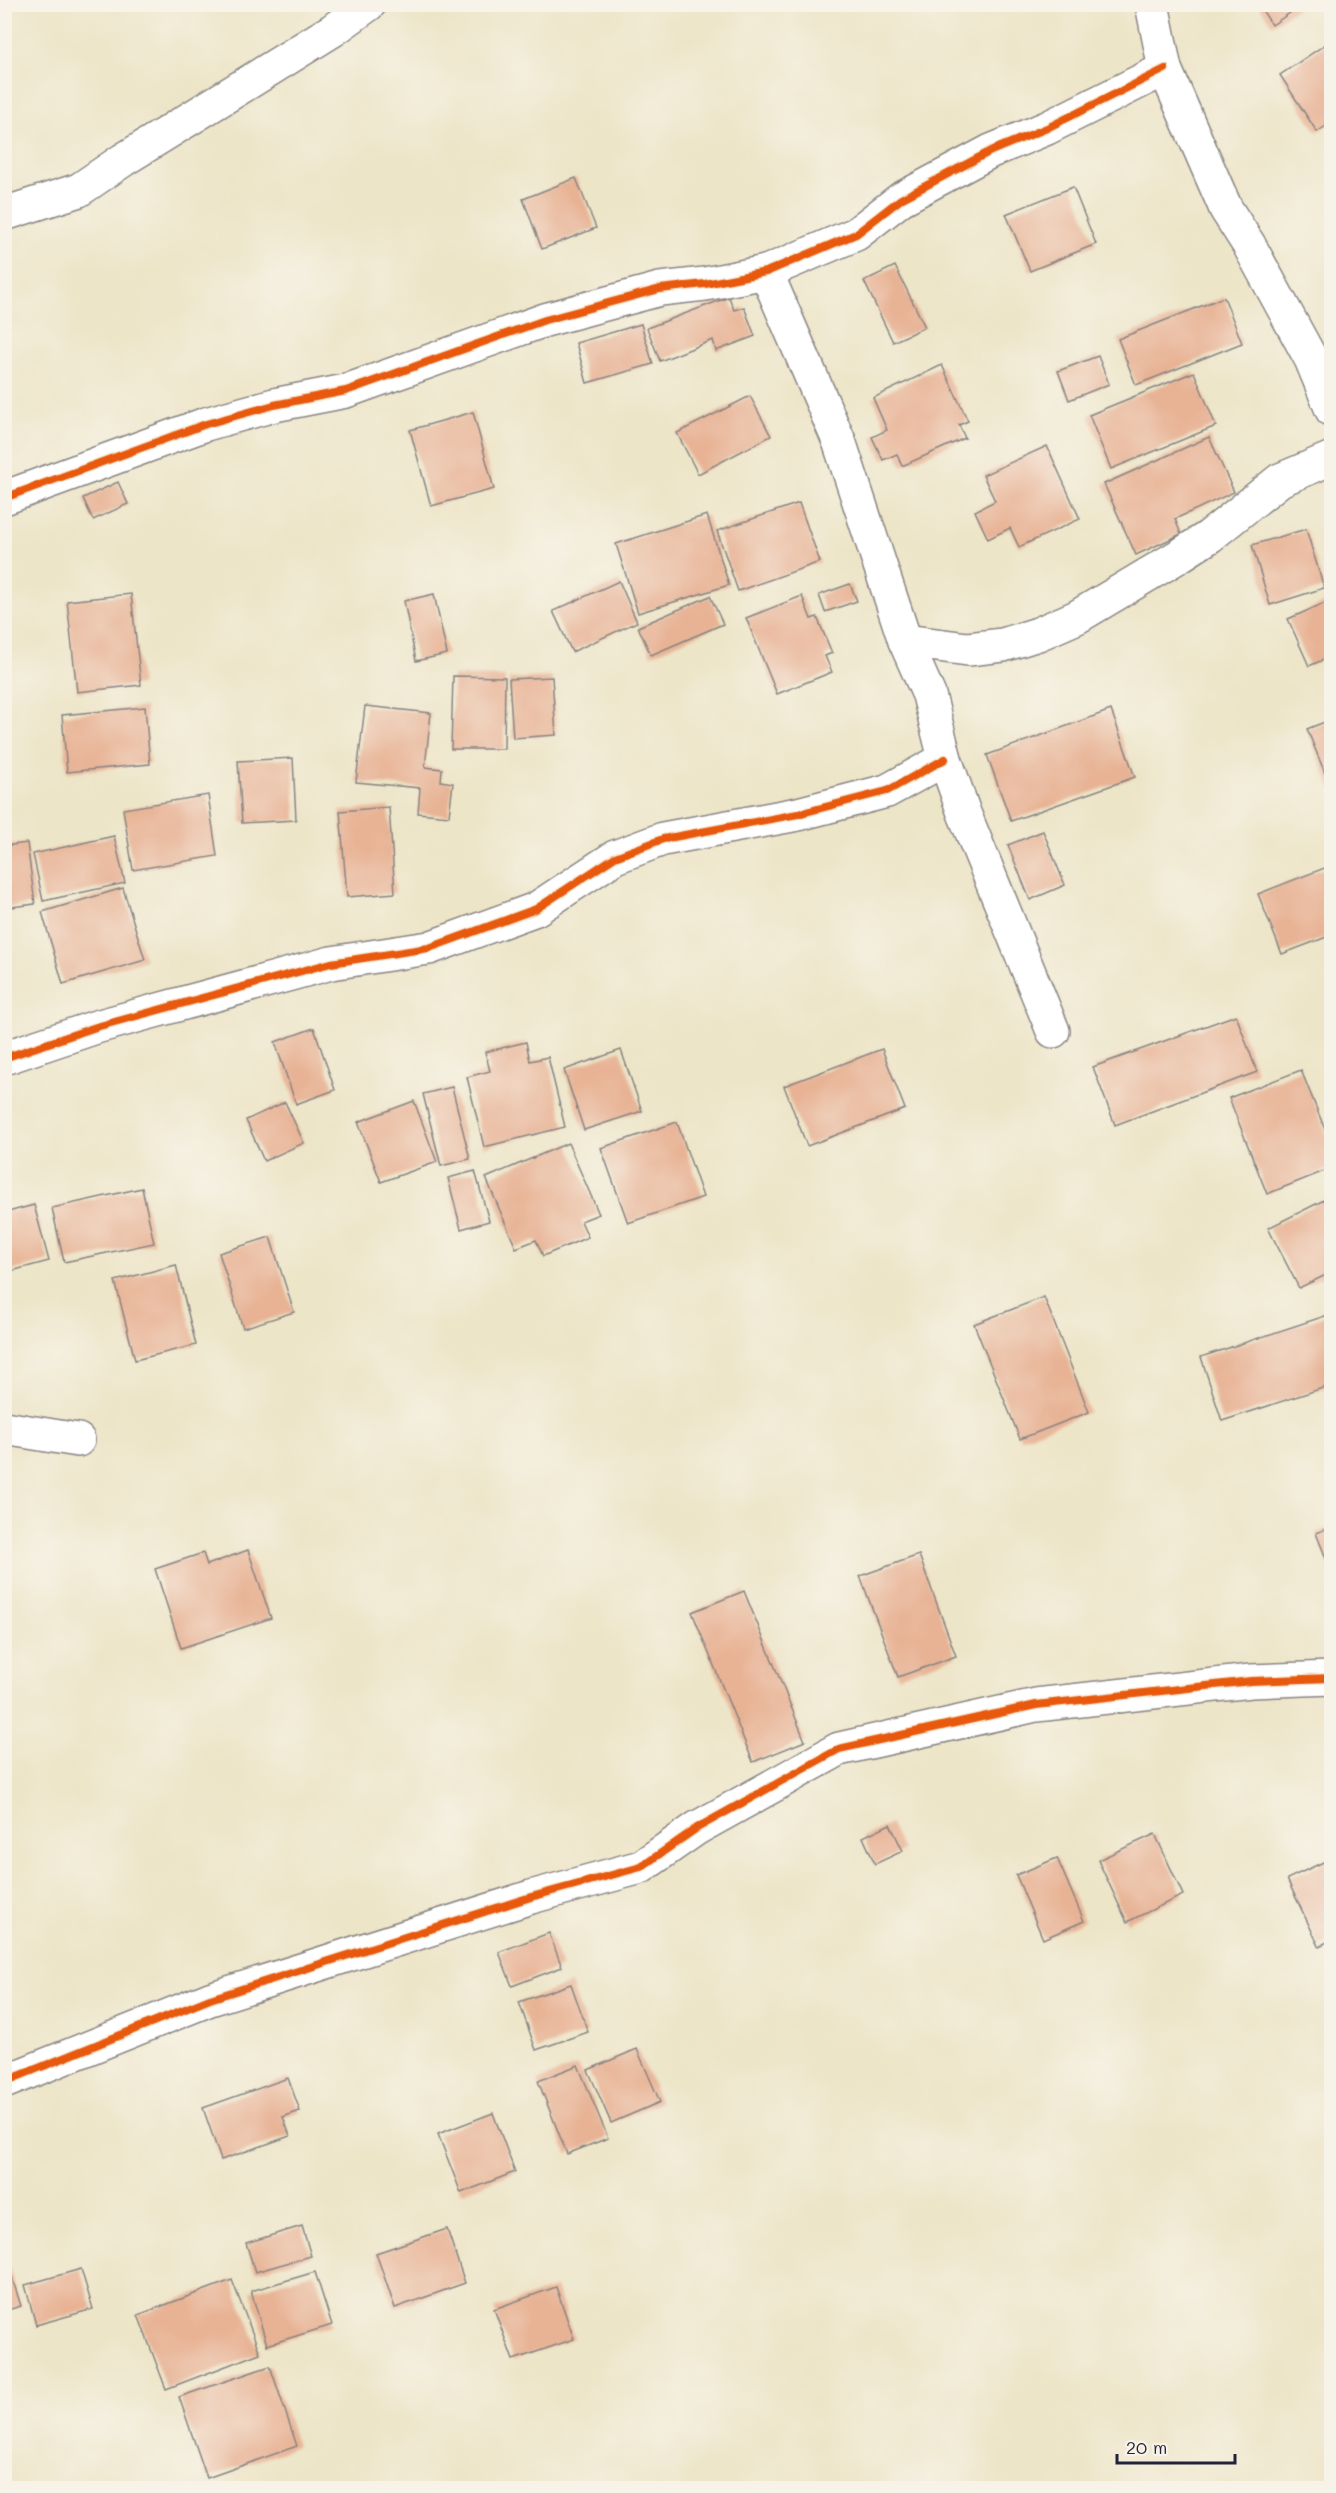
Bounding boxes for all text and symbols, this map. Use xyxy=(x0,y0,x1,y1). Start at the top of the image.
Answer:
scale bar xyxy=(1117,2427,1236,2465)
text: 20 m xyxy=(1126,2435,1167,2459)

